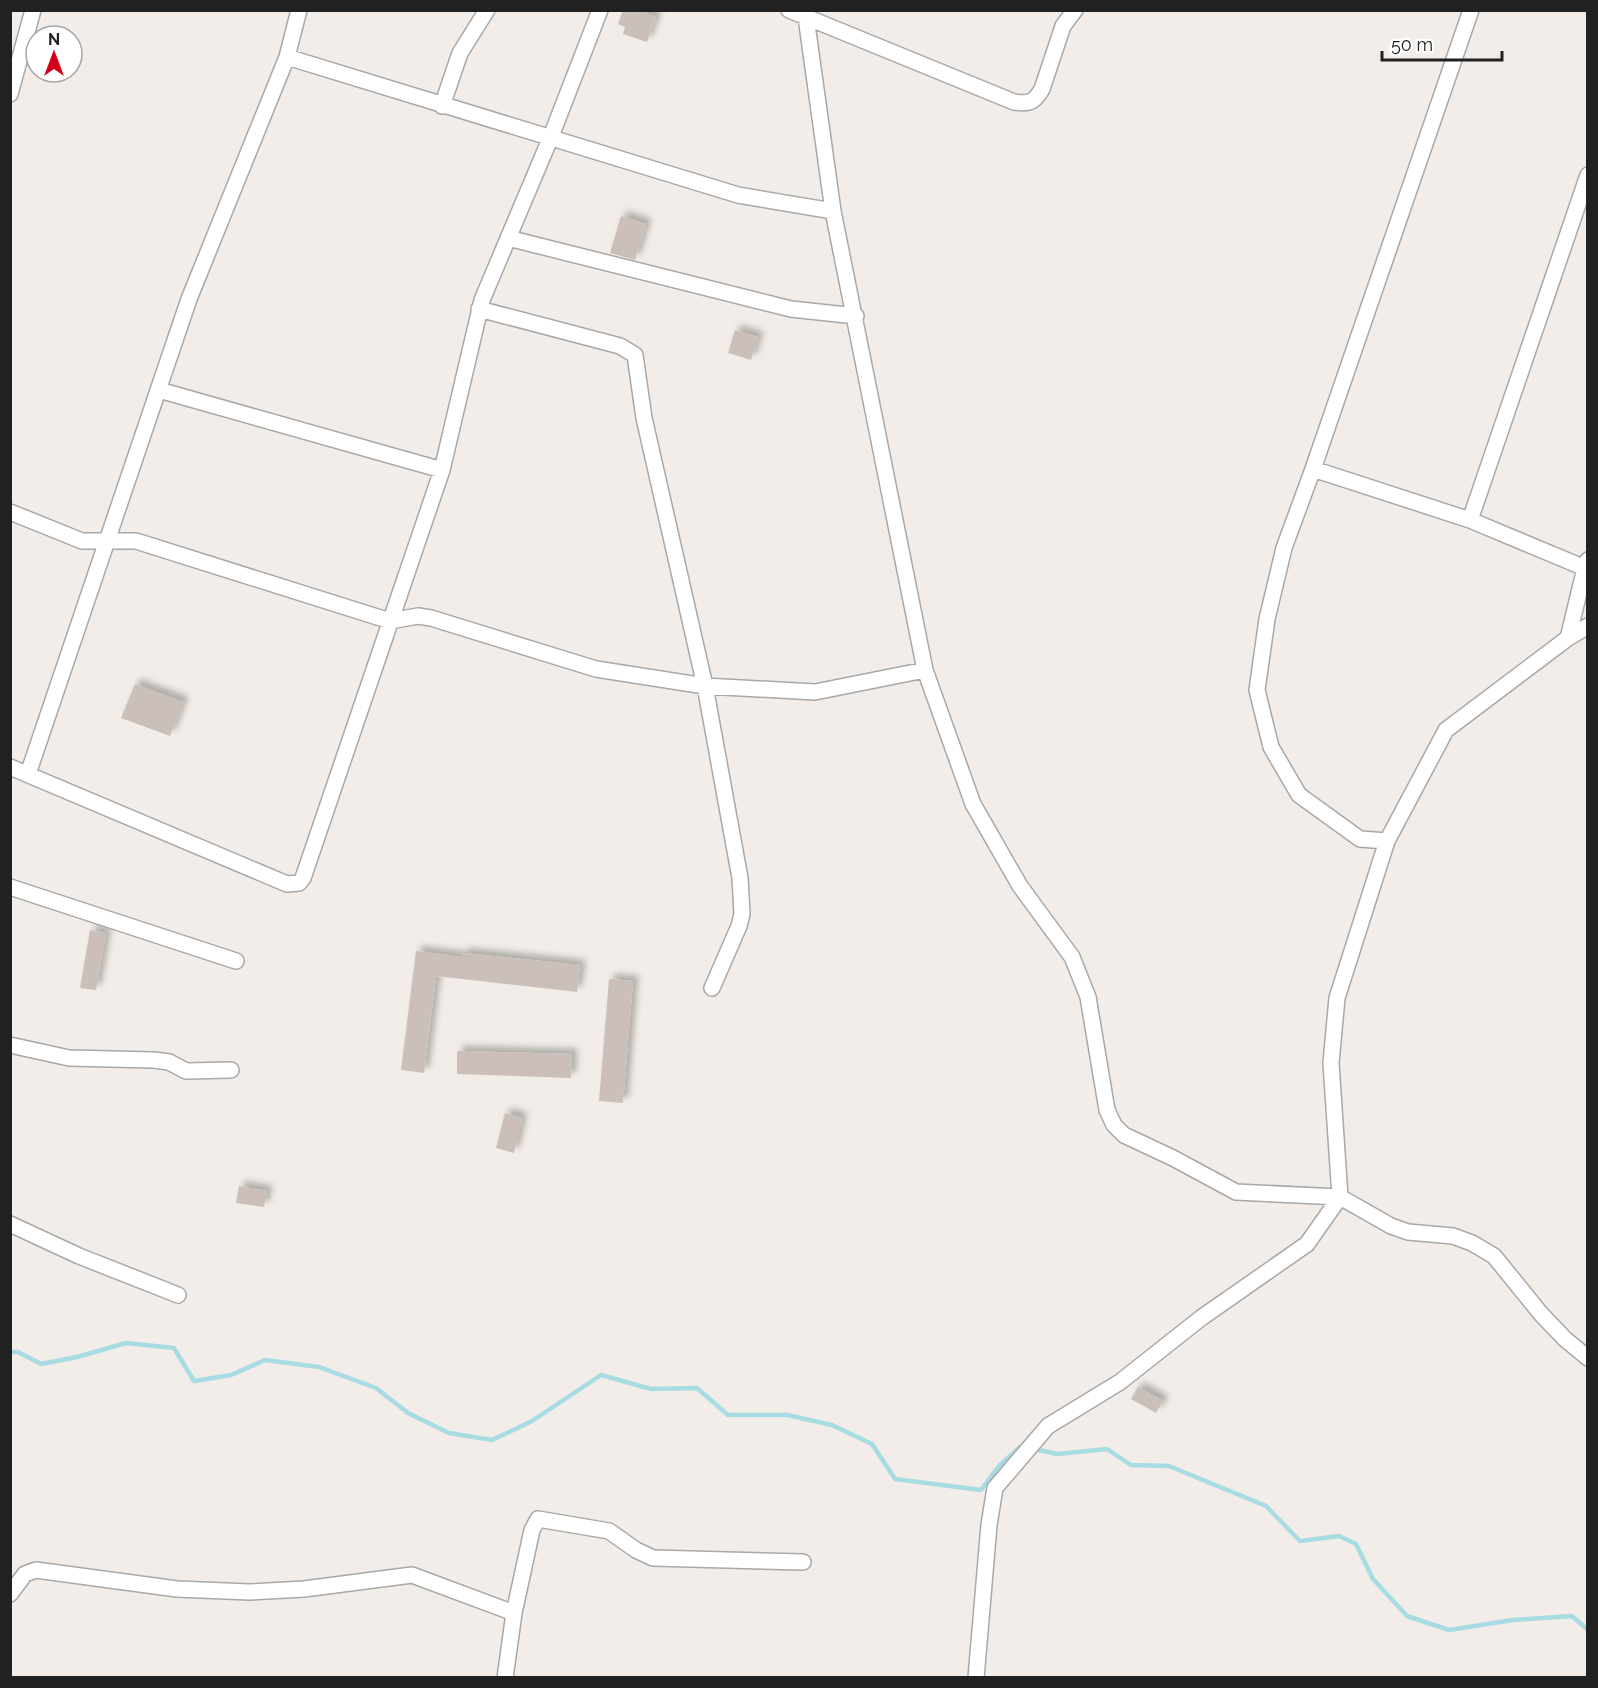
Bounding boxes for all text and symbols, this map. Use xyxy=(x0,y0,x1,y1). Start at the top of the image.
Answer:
north arrow xyxy=(24,24,84,84)
scale bar xyxy=(1382,24,1502,62)
text: N xyxy=(48,30,60,49)
text: 50 m xyxy=(1391,34,1433,55)

